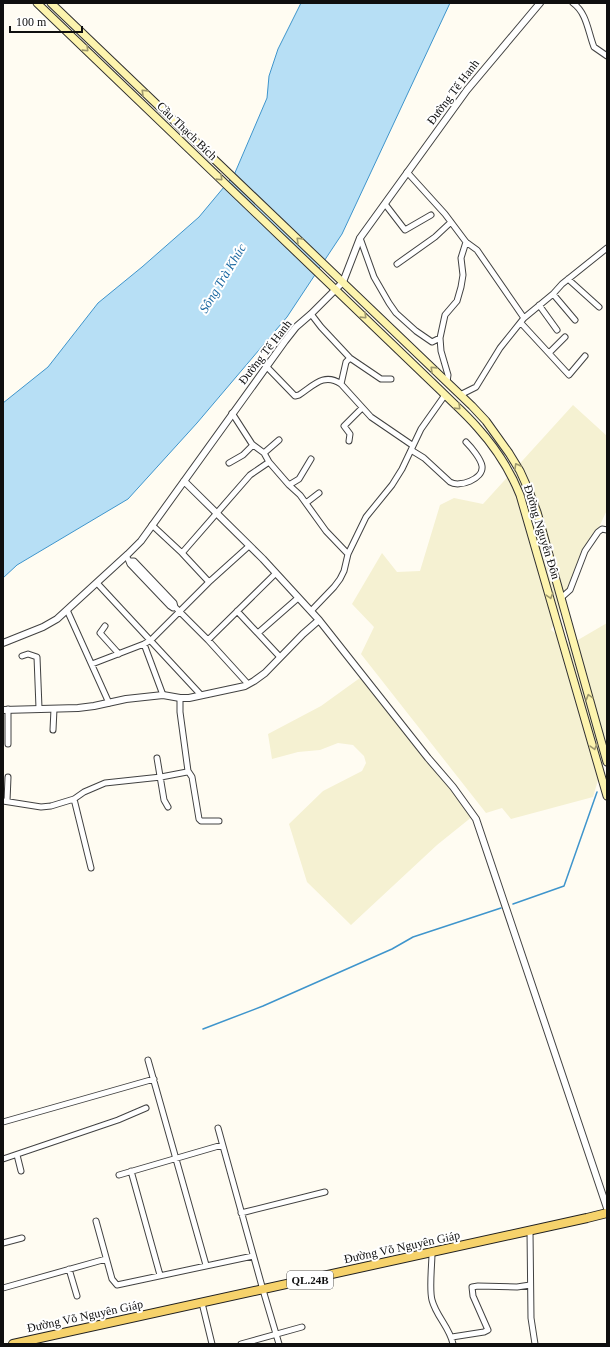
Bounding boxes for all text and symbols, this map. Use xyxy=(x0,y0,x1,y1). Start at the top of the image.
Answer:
scale bar xyxy=(10,8,82,34)
text: 100 m xyxy=(16,15,47,29)
one-way arrow xyxy=(81,44,89,52)
street label: Đường Tế Hanh xyxy=(424,57,482,127)
one-way arrow xyxy=(141,89,149,97)
street label: Cầu Thạch Bích xyxy=(154,99,220,163)
one-way arrow xyxy=(215,173,223,181)
one-way arrow xyxy=(296,237,304,245)
water label: Sông Trà Khúc xyxy=(196,241,249,316)
one-way arrow xyxy=(359,311,367,319)
street label: Đường Tế Hanh xyxy=(235,317,295,387)
one-way arrow xyxy=(430,366,438,373)
one-way arrow xyxy=(453,402,461,410)
one-way arrow xyxy=(515,463,522,470)
street label: Đường Nguyễn Đôn xyxy=(521,483,563,581)
one-way arrow xyxy=(545,592,554,599)
one-way arrow xyxy=(585,694,594,701)
one-way arrow xyxy=(589,744,597,751)
street label: Đường Võ Nguyên Giáp xyxy=(343,1228,461,1266)
road number: QL.24B xyxy=(287,1271,333,1289)
street label: Đường Võ Nguyên Giáp xyxy=(26,1297,144,1335)

